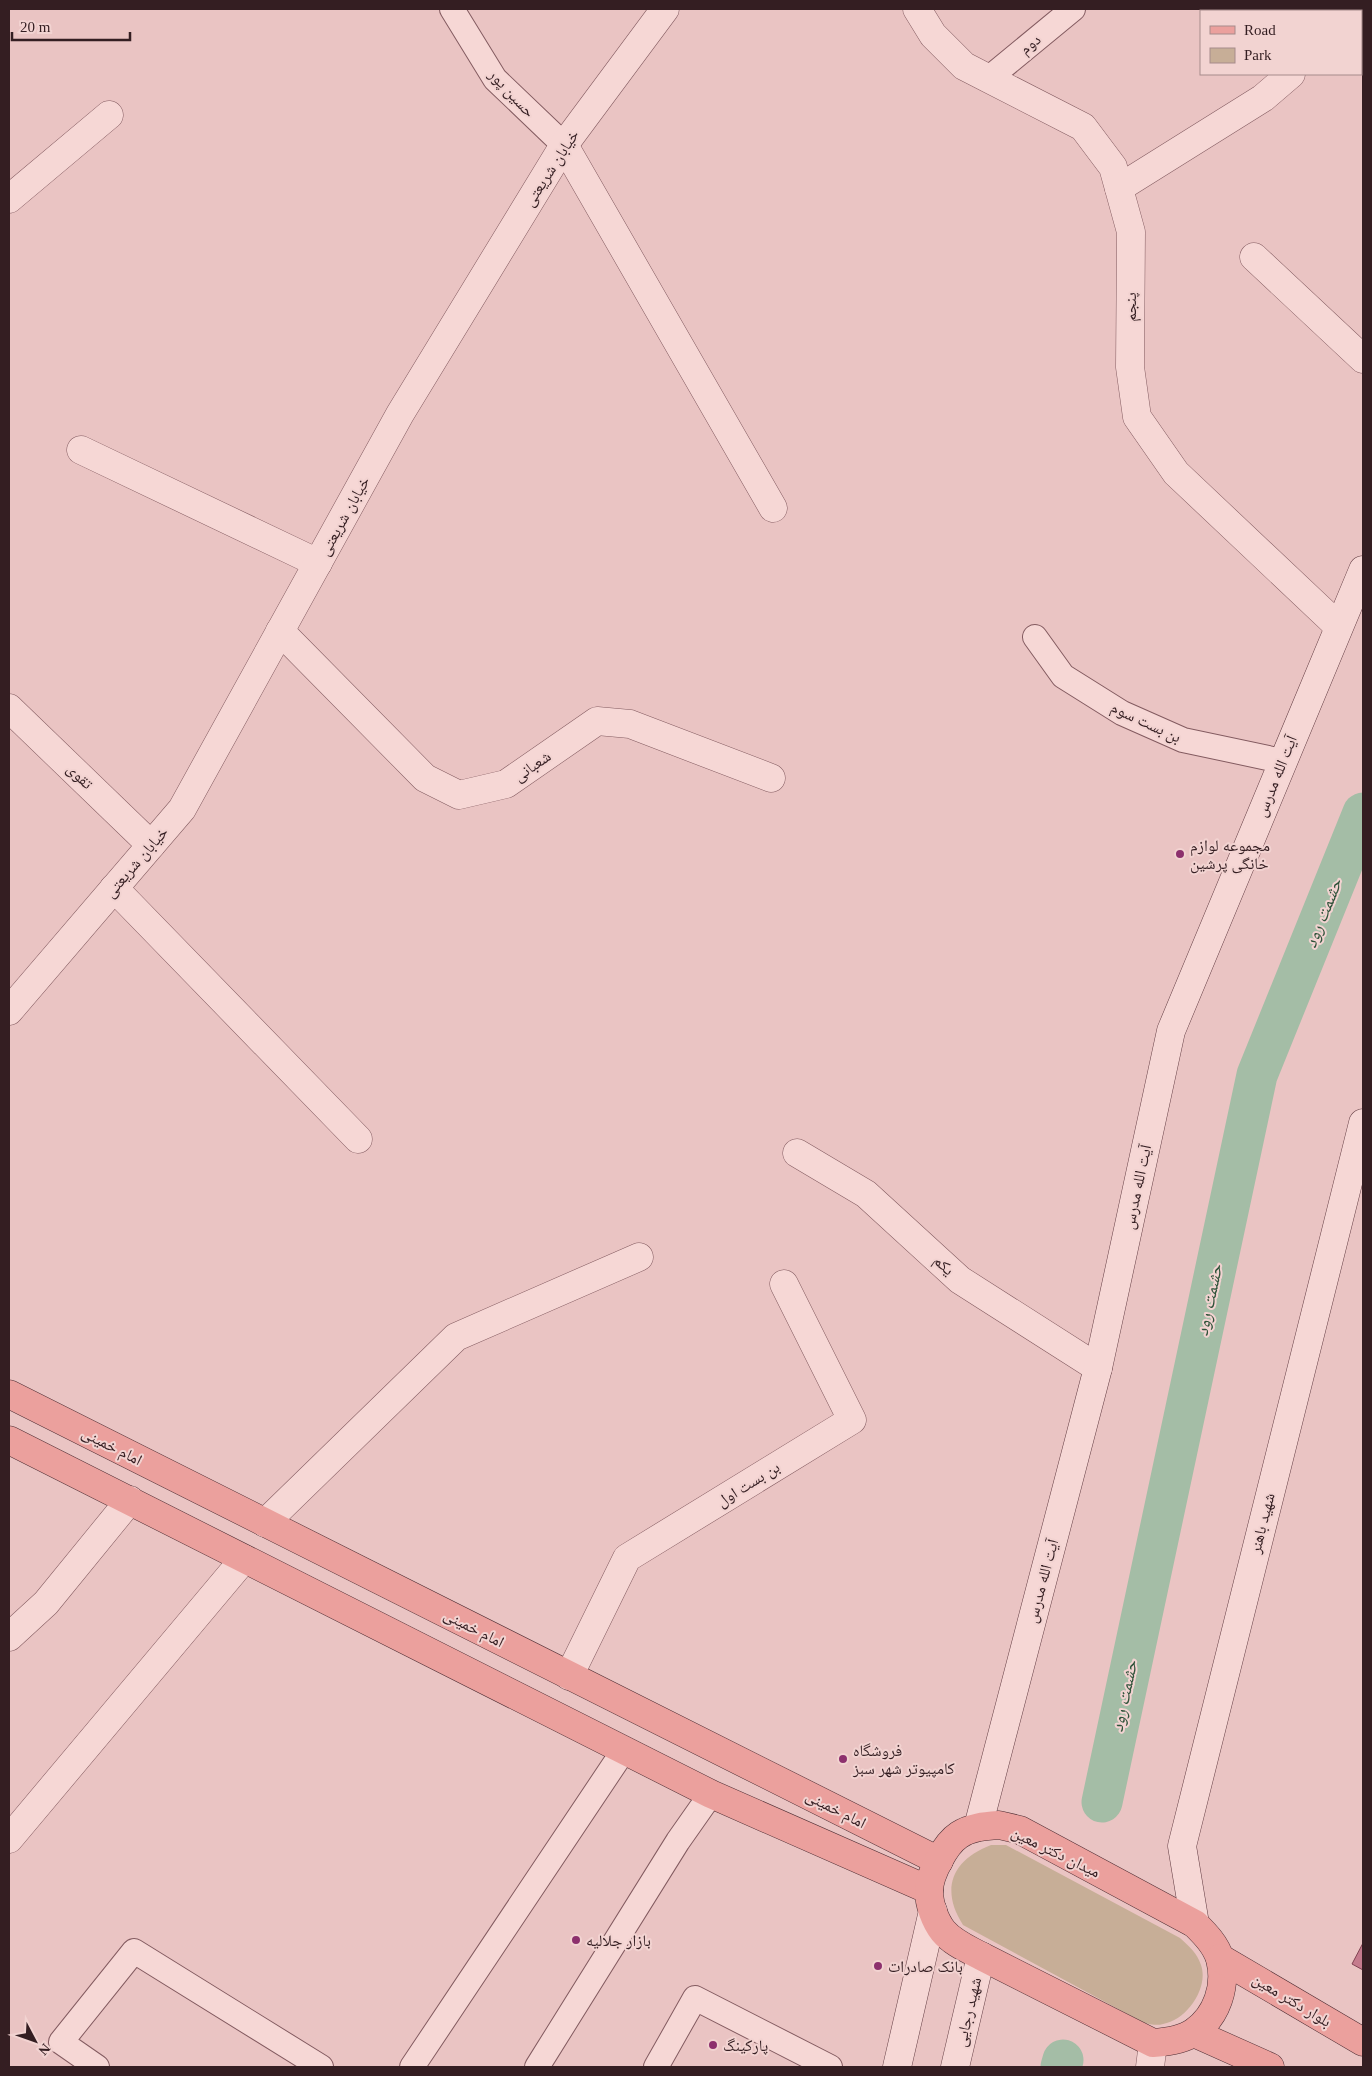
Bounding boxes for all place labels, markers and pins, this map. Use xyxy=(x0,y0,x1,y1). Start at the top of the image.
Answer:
place label: مجموعه لوازم خانگی پرشین xyxy=(1190,837,1270,874)
marker: مجموعه لوازم خانگی پرشین xyxy=(1174,848,1186,860)
place label: فروشگاه کامپیوتر شهر سبز xyxy=(852,1742,955,1778)
marker: فروشگاه کامپیوتر شهر سبز xyxy=(837,1753,849,1765)
place label: بازار جلالیه xyxy=(586,1932,651,1950)
marker: بازار جلالیه xyxy=(570,1934,582,1946)
place label: بانک صادرات xyxy=(888,1958,963,1976)
marker: بانک صادرات xyxy=(872,1960,884,1972)
place label: پارکینگ xyxy=(723,2037,768,2055)
marker: پارکینگ xyxy=(707,2039,719,2051)

